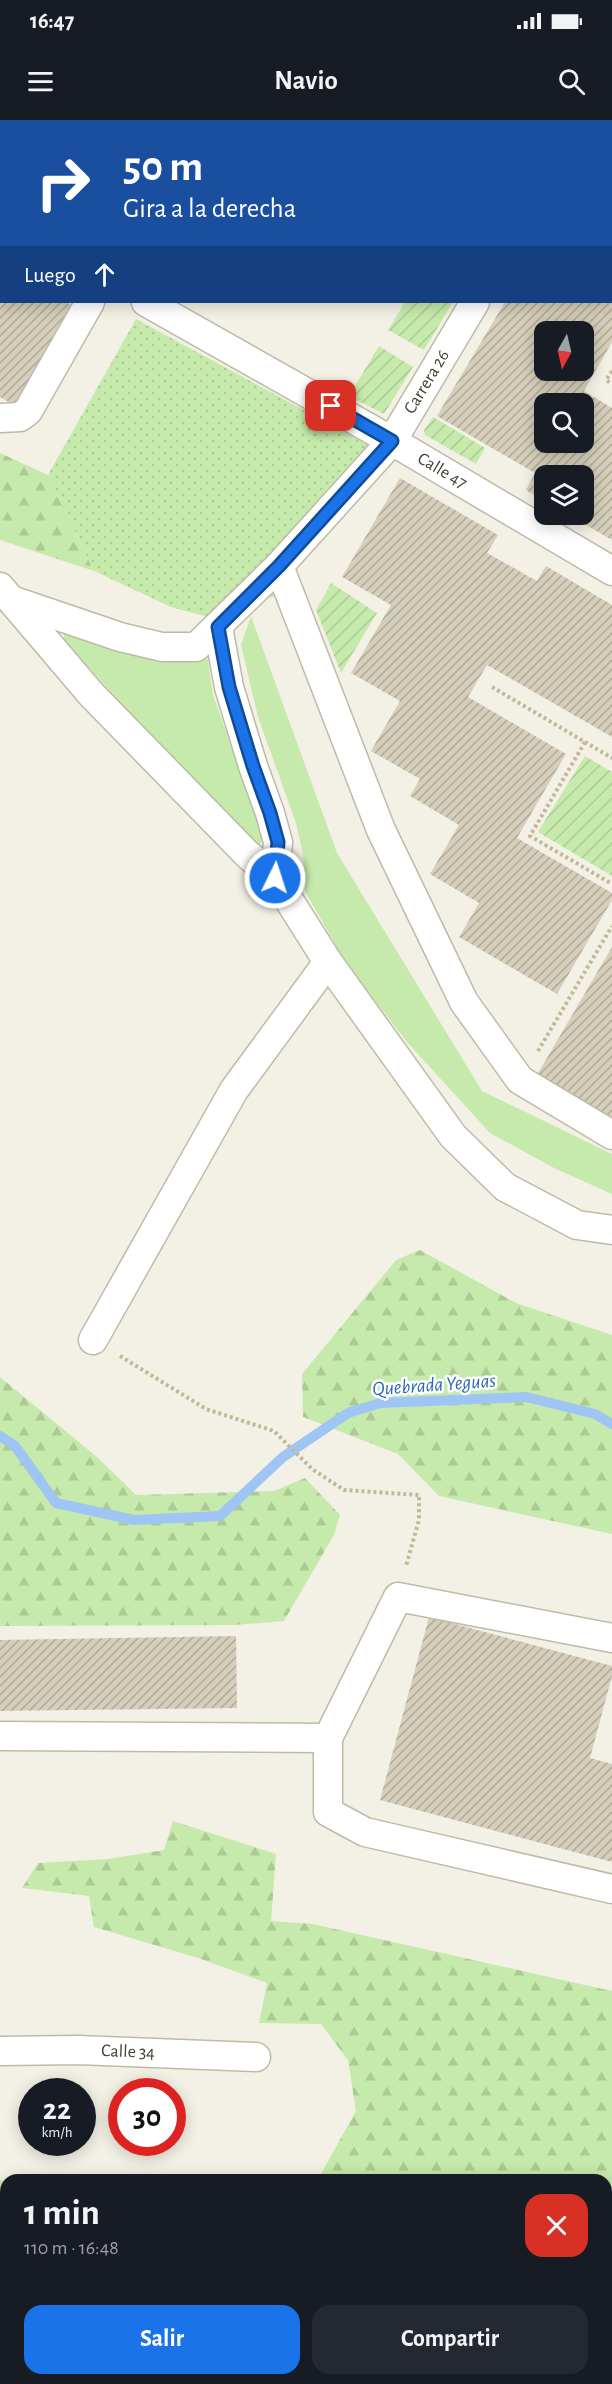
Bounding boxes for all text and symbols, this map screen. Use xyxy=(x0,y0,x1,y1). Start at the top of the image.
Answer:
text: 16:47 xyxy=(30,10,74,32)
icon: menu xyxy=(24,65,57,98)
icon: search xyxy=(555,65,588,98)
text: Navio xyxy=(274,67,338,94)
icon: right xyxy=(24,144,102,222)
text: 50 m xyxy=(123,146,203,188)
text: Gira a la derecha xyxy=(123,195,296,222)
icon: ahead xyxy=(88,258,121,291)
text: Luego xyxy=(24,264,76,286)
north arrow xyxy=(534,321,594,381)
map controls xyxy=(534,321,594,525)
street label: Carrera 26 xyxy=(401,347,453,417)
pin xyxy=(305,380,356,431)
icon: arrive xyxy=(314,389,347,422)
button: search xyxy=(534,393,594,453)
street label: Calle 47 xyxy=(414,449,470,493)
button: layers xyxy=(534,465,594,525)
position arrow xyxy=(243,846,307,910)
water label: Quebrada Yeguas xyxy=(372,1371,497,1399)
street label: Calle 34 xyxy=(101,2042,156,2062)
speed limit sign: 30 xyxy=(108,2078,186,2156)
text: 22 xyxy=(43,2095,71,2125)
text: km/h xyxy=(42,2125,72,2140)
button: close xyxy=(525,2194,588,2257)
text: 1 min xyxy=(24,2195,100,2231)
text: 110 m · 16:48 xyxy=(24,2238,119,2258)
button: Salir xyxy=(24,2305,300,2374)
button: Compartir xyxy=(312,2305,588,2374)

